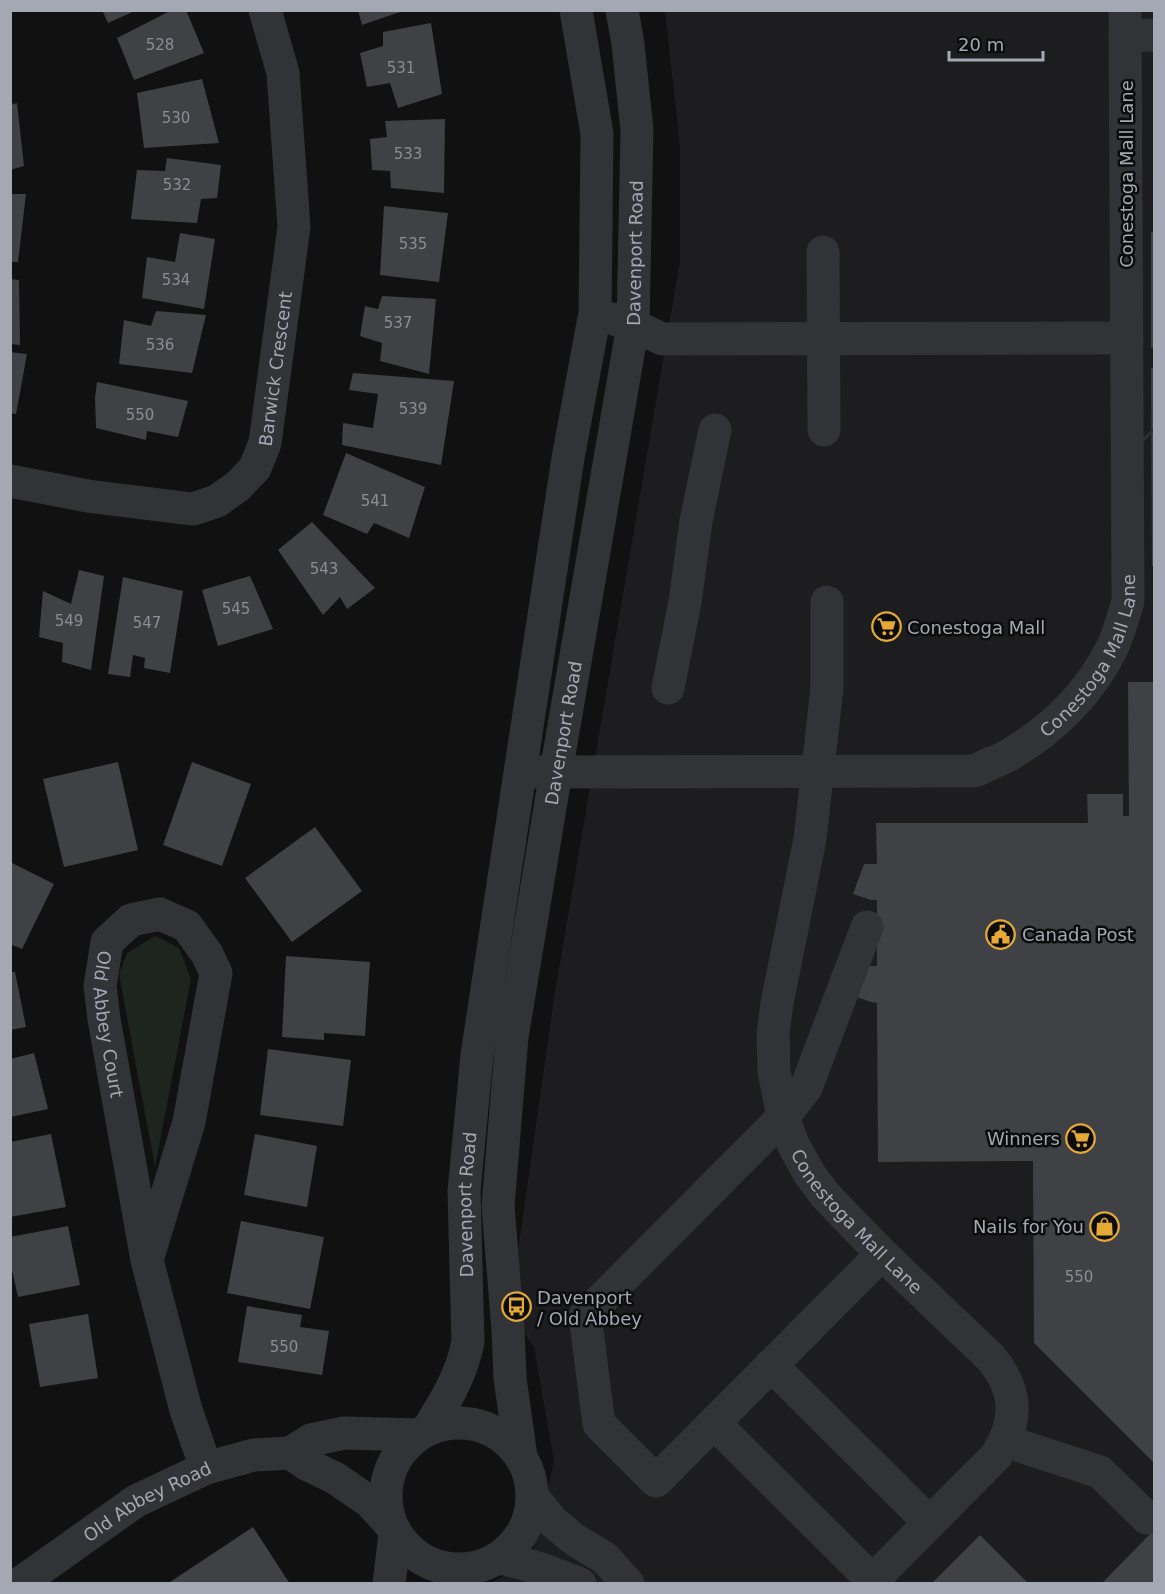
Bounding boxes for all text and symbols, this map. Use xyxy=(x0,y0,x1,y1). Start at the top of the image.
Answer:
scale bar xyxy=(949,24,1044,62)
text: 20 m xyxy=(958,34,1004,55)
house number: 528 xyxy=(146,36,174,54)
house number: 531 xyxy=(387,59,415,77)
street label: Conestoga Mall Lane xyxy=(1116,80,1137,268)
house number: 530 xyxy=(162,109,190,127)
house number: 533 xyxy=(394,145,422,163)
house number: 532 xyxy=(163,176,191,194)
street label: Davenport Road xyxy=(622,180,646,326)
house number: 535 xyxy=(399,235,427,253)
house number: 534 xyxy=(162,271,190,289)
street label: Barwick Crescent xyxy=(254,290,296,447)
house number: 537 xyxy=(384,314,412,332)
house number: 536 xyxy=(146,336,174,354)
house number: 539 xyxy=(399,400,427,418)
house number: 550 xyxy=(126,406,154,424)
house number: 541 xyxy=(361,492,389,510)
house number: 543 xyxy=(310,560,338,578)
street label: Conestoga Mall Lane xyxy=(1035,574,1139,741)
house number: 545 xyxy=(222,600,250,618)
supermarket icon: Conestoga Mall xyxy=(870,611,902,643)
house number: 549 xyxy=(55,612,83,630)
house number: 547 xyxy=(133,614,161,632)
place label: Conestoga Mall xyxy=(907,617,1045,638)
street label: Davenport Road xyxy=(540,659,585,807)
public building icon: Canada Post xyxy=(985,918,1017,950)
place label: Canada Post xyxy=(1022,924,1134,945)
street label: Old Abbey Court xyxy=(90,949,128,1099)
supermarket icon: Winners xyxy=(1065,1122,1097,1154)
place label: Winners xyxy=(987,1128,1060,1149)
street label: Davenport Road xyxy=(453,1131,480,1278)
street label: Conestoga Mall Lane xyxy=(787,1145,927,1298)
shop icon: Nails for You xyxy=(1089,1210,1121,1242)
place label: Nails for You xyxy=(973,1216,1084,1237)
house number: 550 xyxy=(1065,1268,1093,1286)
place label: Davenport / Old Abbey xyxy=(537,1287,642,1329)
bus stop icon: Davenport / Old Abbey xyxy=(500,1291,532,1323)
house number: 550 xyxy=(270,1338,298,1356)
street label: Old Abbey Road xyxy=(79,1457,214,1546)

